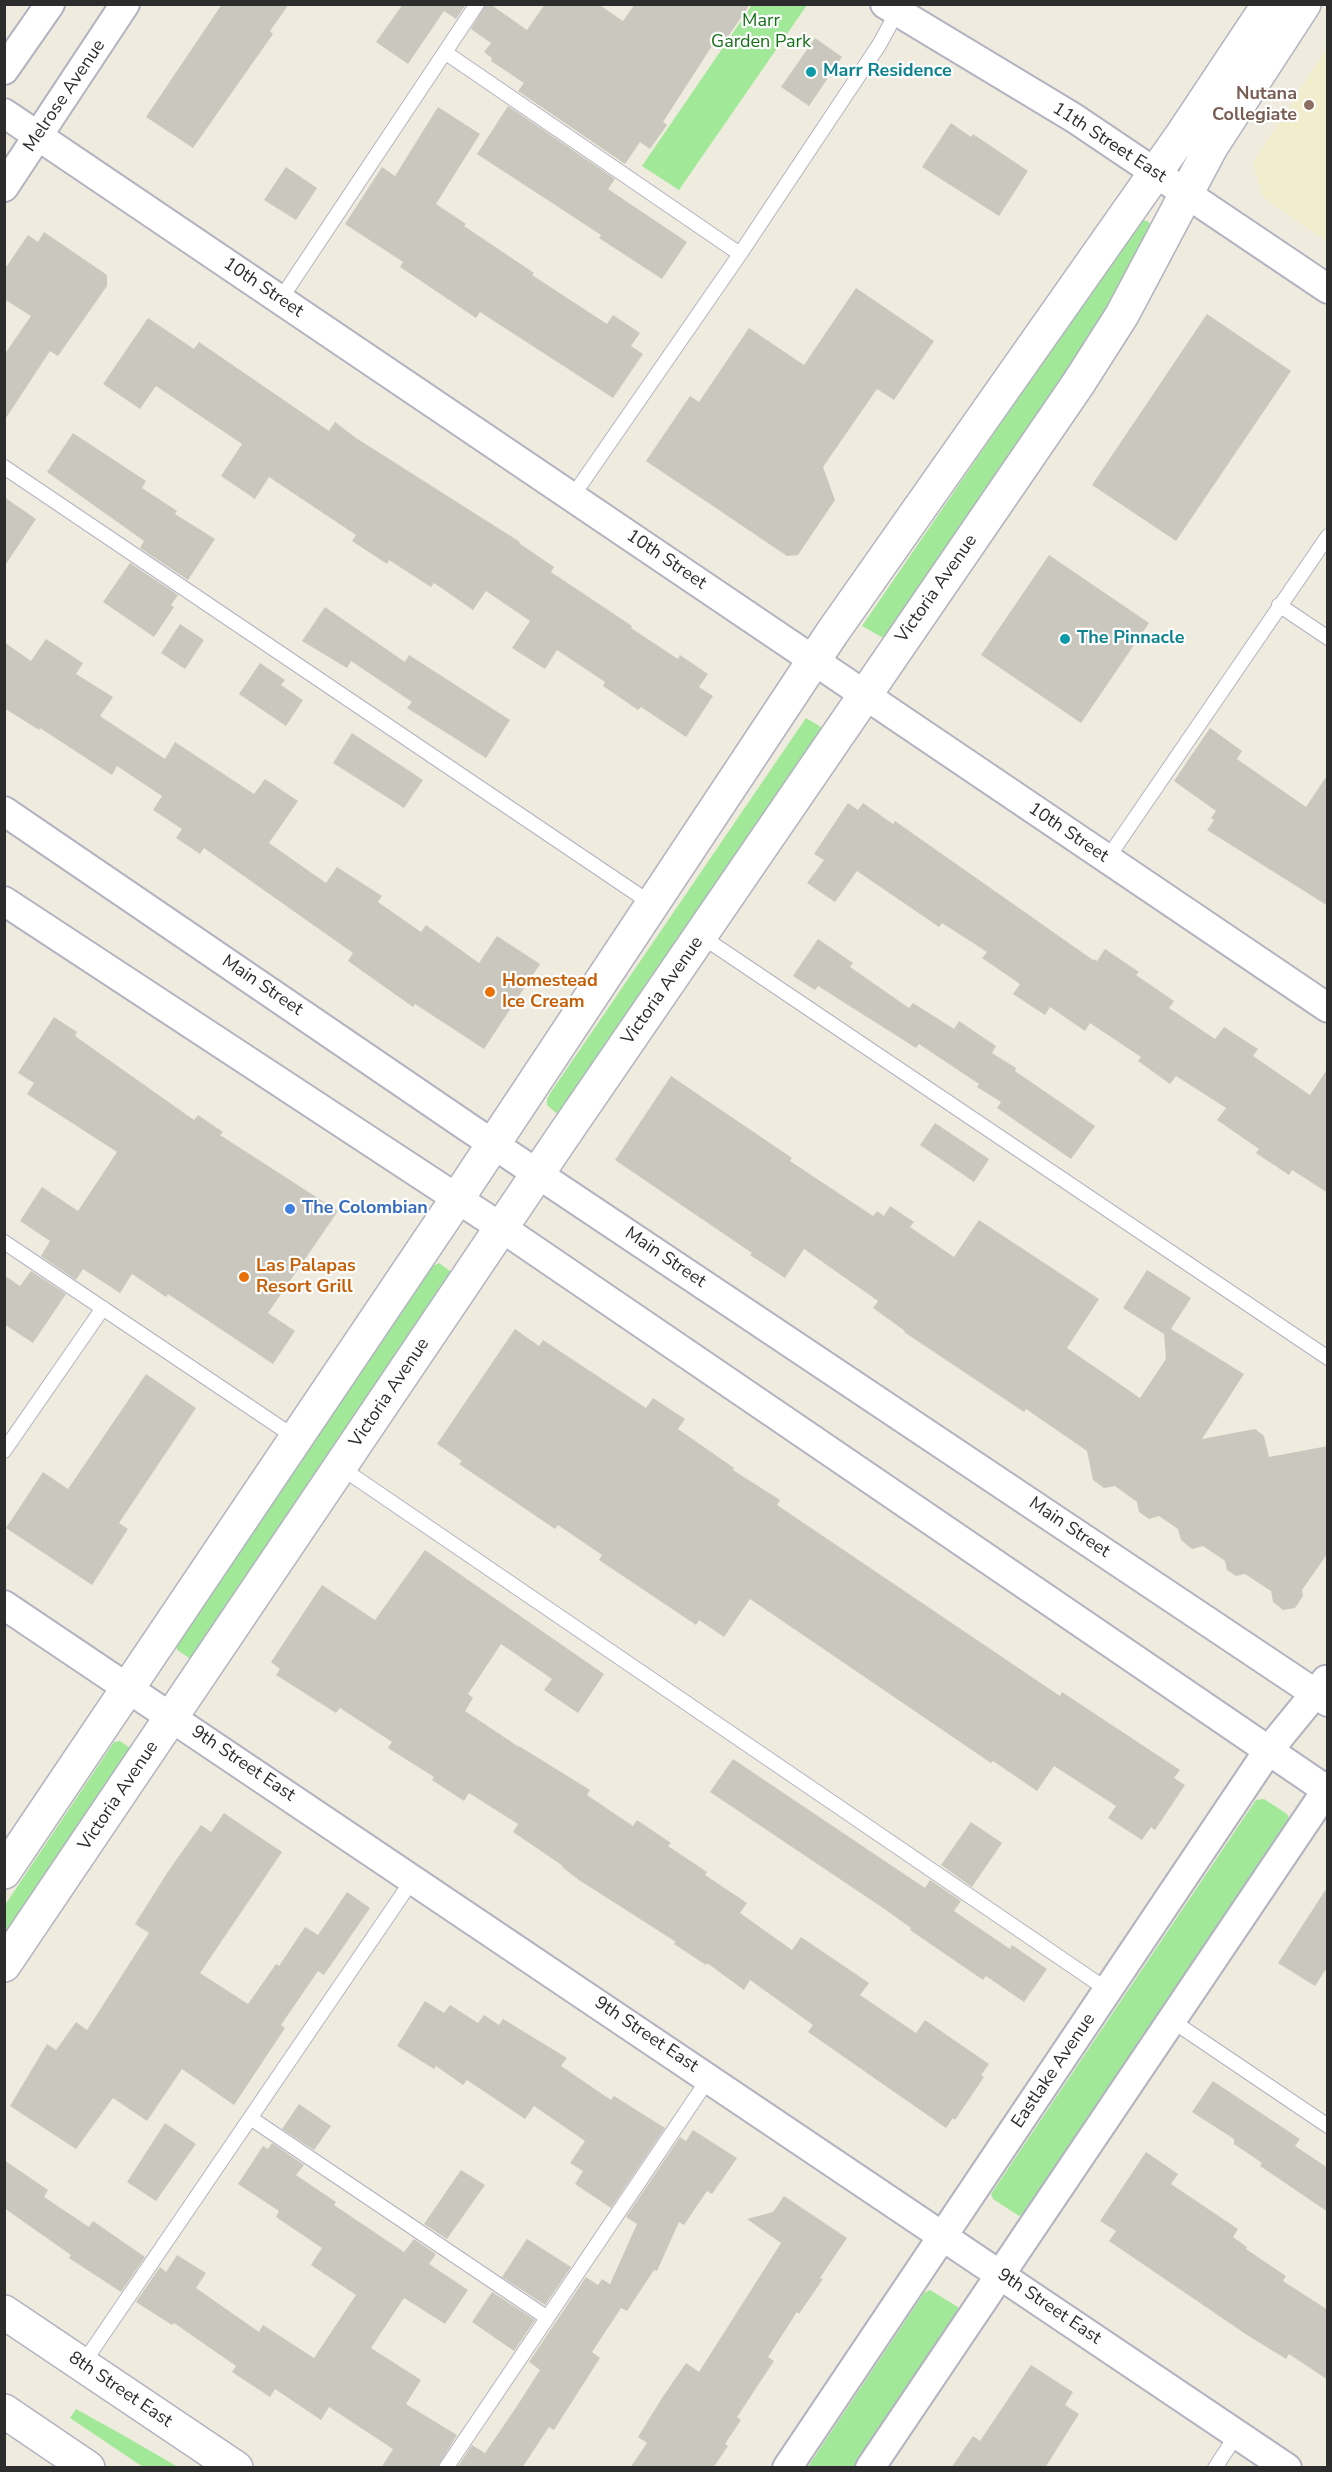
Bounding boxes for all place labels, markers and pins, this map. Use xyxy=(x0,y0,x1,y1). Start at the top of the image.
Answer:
place label: Marr Residence xyxy=(823,61,952,83)
marker: Marr Residence xyxy=(804,65,818,79)
place label: Nutana Collegiate xyxy=(1212,84,1297,127)
marker: Nutana Collegiate xyxy=(1302,98,1316,112)
place label: The Pinnacle xyxy=(1077,628,1184,650)
marker: The Pinnacle xyxy=(1058,632,1072,646)
place label: Homestead Ice Cream xyxy=(502,971,598,1014)
marker: Homestead Ice Cream xyxy=(483,985,497,999)
place label: The Colombian xyxy=(302,1198,428,1220)
marker: The Colombian xyxy=(283,1202,297,1216)
place label: Las Palapas Resort Grill xyxy=(256,1256,356,1298)
marker: Las Palapas Resort Grill xyxy=(237,1270,251,1284)

